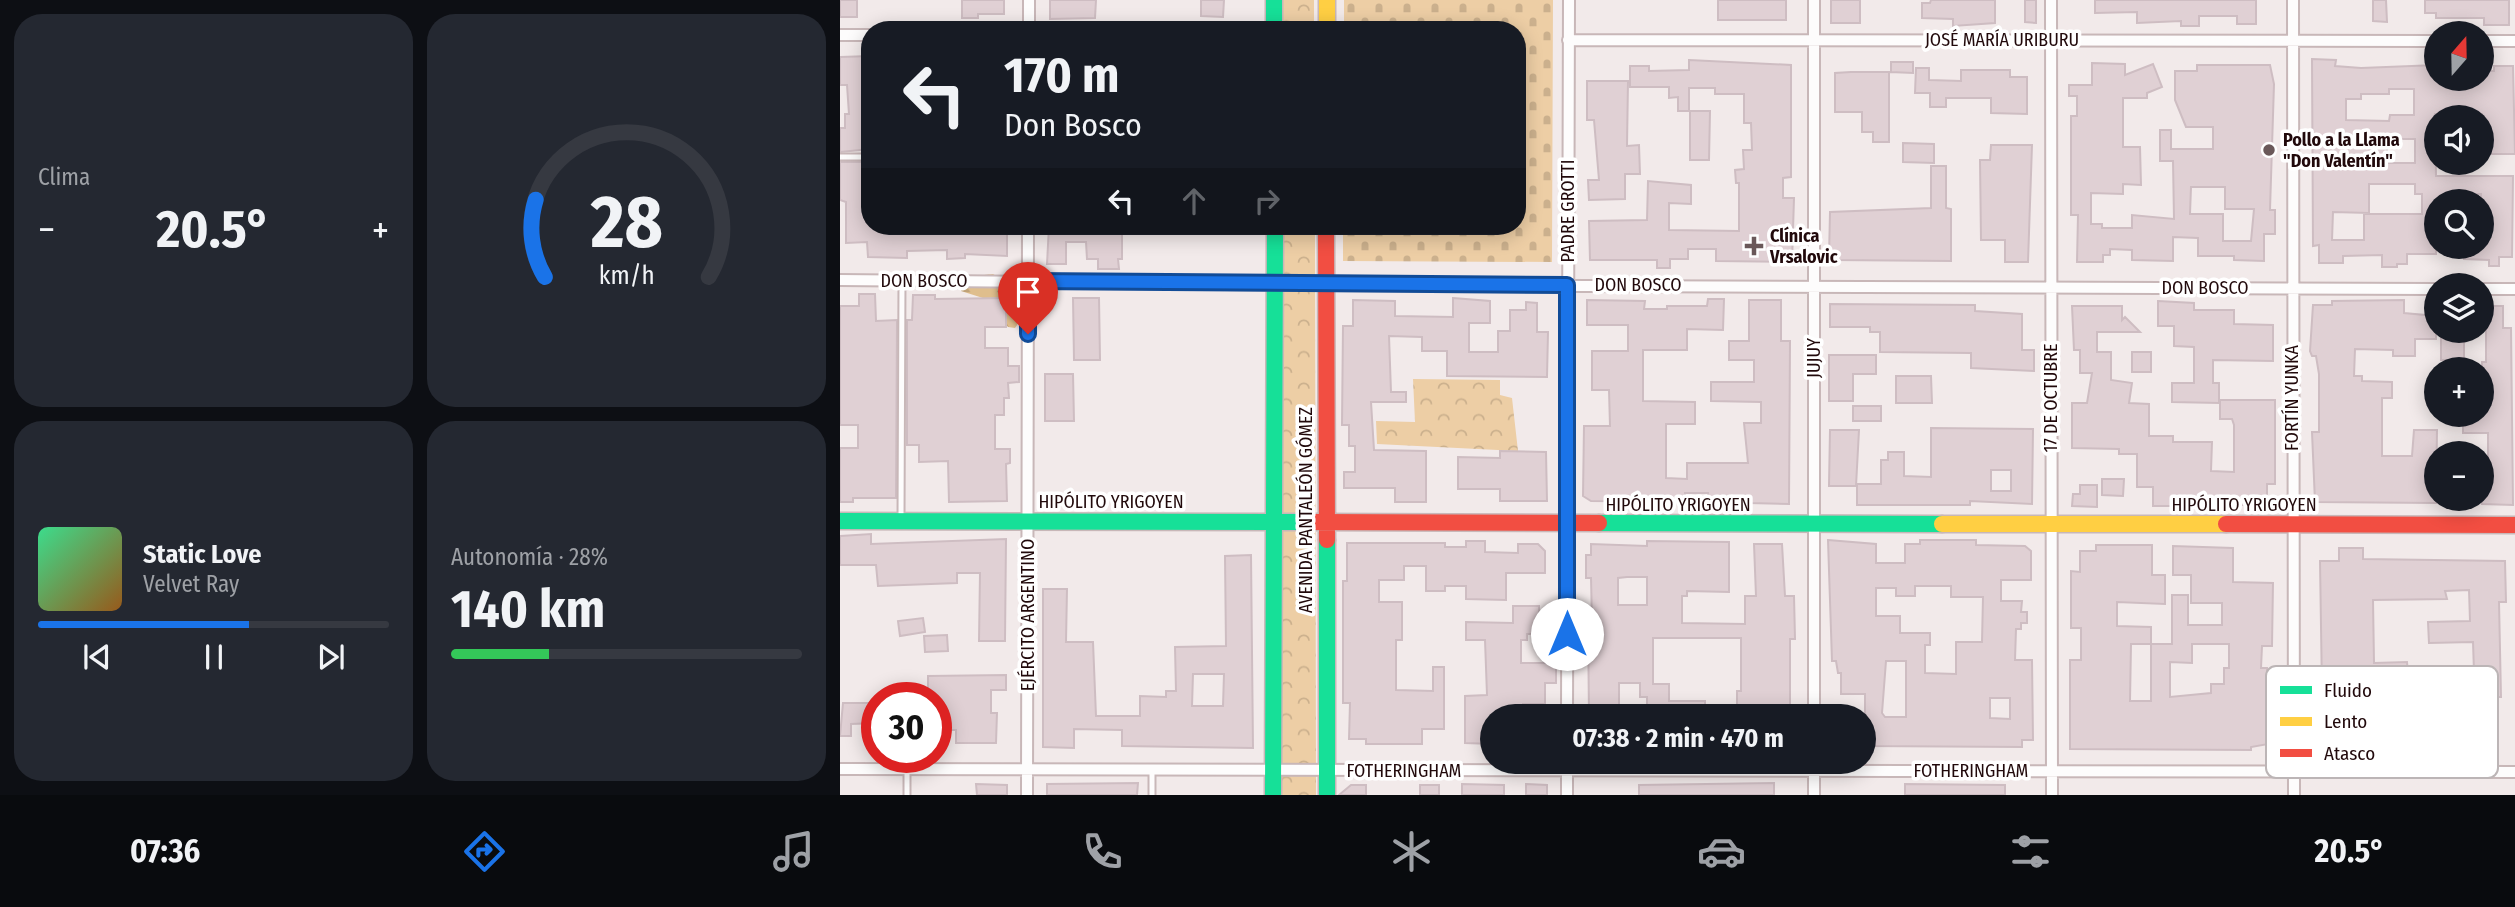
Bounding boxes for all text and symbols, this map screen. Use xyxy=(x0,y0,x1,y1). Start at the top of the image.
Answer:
north arrow xyxy=(2424,21,2494,91)
map controls xyxy=(2424,21,2494,511)
street label: JOSÉ MARÍA URIBURU xyxy=(1925,28,2079,51)
text: 170 m xyxy=(1004,46,1120,105)
icon: left xyxy=(889,49,980,140)
button: sound xyxy=(2424,105,2494,175)
text: Don Bosco xyxy=(1004,106,1142,144)
place label: Pollo a la Llama "Don Valentín" xyxy=(2283,129,2400,172)
marker: Pollo a la Llama "Don Valentín" xyxy=(2261,142,2277,158)
street label: PADRE GROTTI xyxy=(1557,160,1579,262)
text: Clima xyxy=(38,163,90,191)
text: 28 xyxy=(589,179,663,266)
icon: left xyxy=(1102,182,1140,220)
icon: ahead xyxy=(1175,182,1213,220)
icon: right xyxy=(1248,182,1286,220)
button: search xyxy=(2424,189,2494,259)
text: 20.5° xyxy=(156,198,271,261)
text: − xyxy=(38,207,55,253)
text: + xyxy=(372,207,389,253)
place label: Clínica Vrsalovic xyxy=(1769,225,1838,268)
marker: Clínica Vrsalovic xyxy=(1744,236,1764,256)
text: km/h xyxy=(599,260,654,290)
pin xyxy=(998,262,1058,334)
street label: DON BOSCO xyxy=(880,270,968,292)
icon: arrive xyxy=(1009,273,1047,311)
button: layers xyxy=(2424,273,2494,343)
street label: DON BOSCO xyxy=(1594,274,1682,296)
street label: DON BOSCO xyxy=(2161,277,2249,299)
street label: JUJUY xyxy=(1803,338,1825,378)
street label: 17 DE OCTUBRE xyxy=(2040,344,2062,452)
street label: FORTÍN YUNKA xyxy=(2280,344,2303,451)
button: + xyxy=(2424,357,2494,427)
street label: AVENIDA PANTALEÓN GÓMEZ xyxy=(1295,407,1317,613)
button: − xyxy=(2424,441,2494,511)
street label: HIPÓLITO YRIGOYEN xyxy=(1038,491,1184,513)
street label: HIPÓLITO YRIGOYEN xyxy=(1605,494,1751,516)
street label: HIPÓLITO YRIGOYEN xyxy=(2171,494,2317,516)
text: Static Love xyxy=(143,539,261,570)
street label: EJÉRCITO ARGENTINO xyxy=(1016,539,1039,691)
text: Autonomía · 28% xyxy=(451,543,608,571)
text: Velvet Ray xyxy=(143,570,239,598)
text: 140 km xyxy=(451,578,605,641)
position arrow xyxy=(1530,597,1604,671)
icon: previous xyxy=(78,638,116,676)
icon: pause xyxy=(195,638,233,676)
icon: next xyxy=(312,638,350,676)
legend xyxy=(2266,666,2498,778)
text: Fluido xyxy=(2324,679,2372,702)
speed limit sign: 30 xyxy=(861,682,952,773)
text: Lento xyxy=(2324,710,2367,733)
text: 07:38 · 2 min · 470 m xyxy=(1572,723,1784,754)
text: Atasco xyxy=(2324,742,2375,765)
street label: FOTHERINGHAM xyxy=(1347,760,1461,782)
street label: FOTHERINGHAM xyxy=(1914,760,2028,782)
icon: directions xyxy=(460,827,509,876)
icon: music xyxy=(769,827,818,876)
icon: phone xyxy=(1078,827,1127,876)
icon: climate xyxy=(1387,827,1436,876)
icon: car xyxy=(1697,827,1746,876)
icon: filters xyxy=(2006,827,2055,876)
text: 07:36 xyxy=(130,832,200,870)
text: 20.5° xyxy=(2315,832,2385,870)

